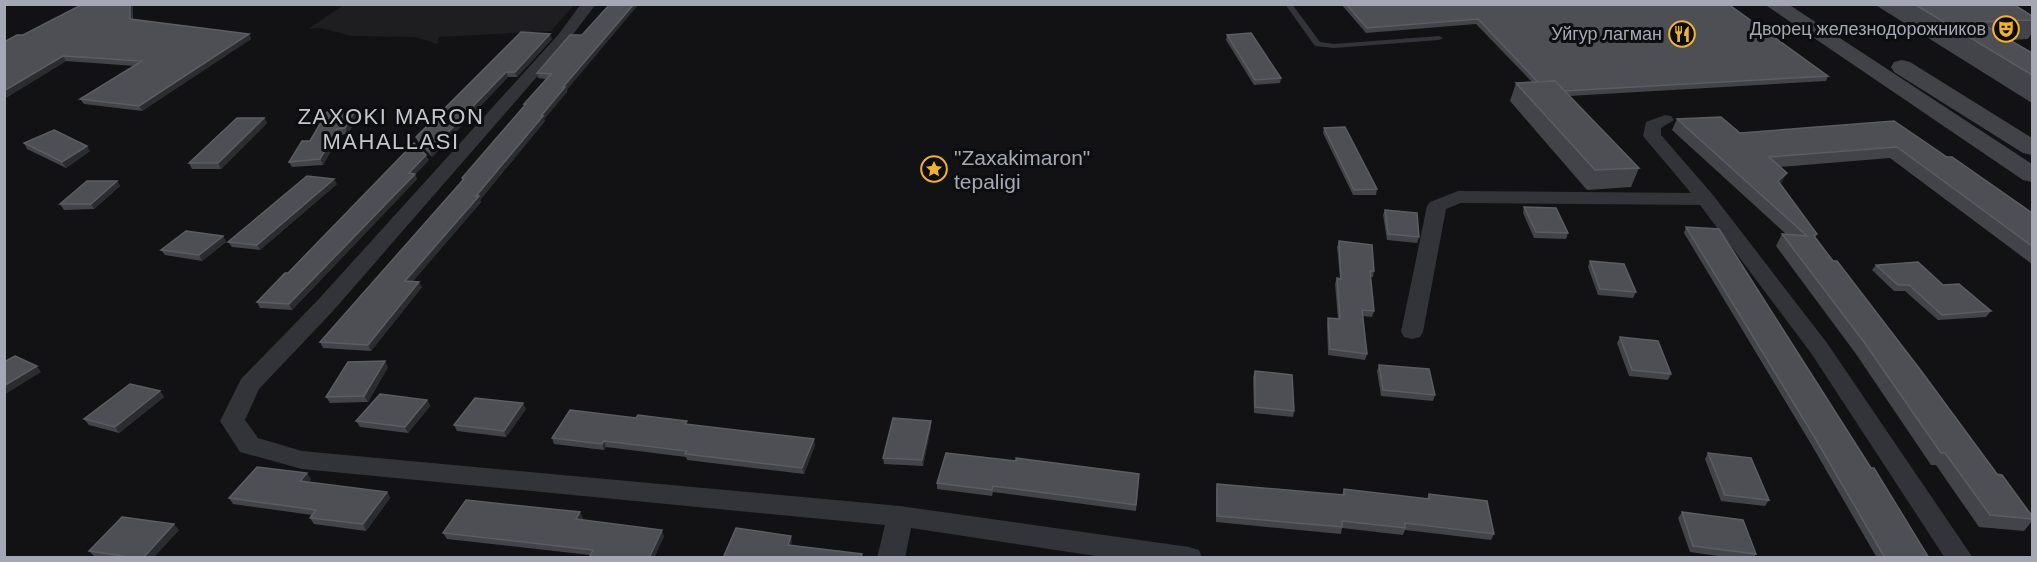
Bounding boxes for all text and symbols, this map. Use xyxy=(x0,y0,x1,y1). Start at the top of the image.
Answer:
theatre icon: Дворец железнодорожников xyxy=(1991,14,2021,44)
restaurant icon: Уйгур лагман xyxy=(1667,19,1697,49)
place label: Дворец железнодорожников xyxy=(1750,19,1986,39)
place label: Уйгур лагман xyxy=(1551,24,1662,44)
district label: ZAXOKI MARON MAHALLASI xyxy=(298,104,484,154)
place label: "Zaxakimaron" tepaligi xyxy=(954,146,1090,193)
place icon: "Zaxakimaron" tepaligi xyxy=(919,154,949,184)

